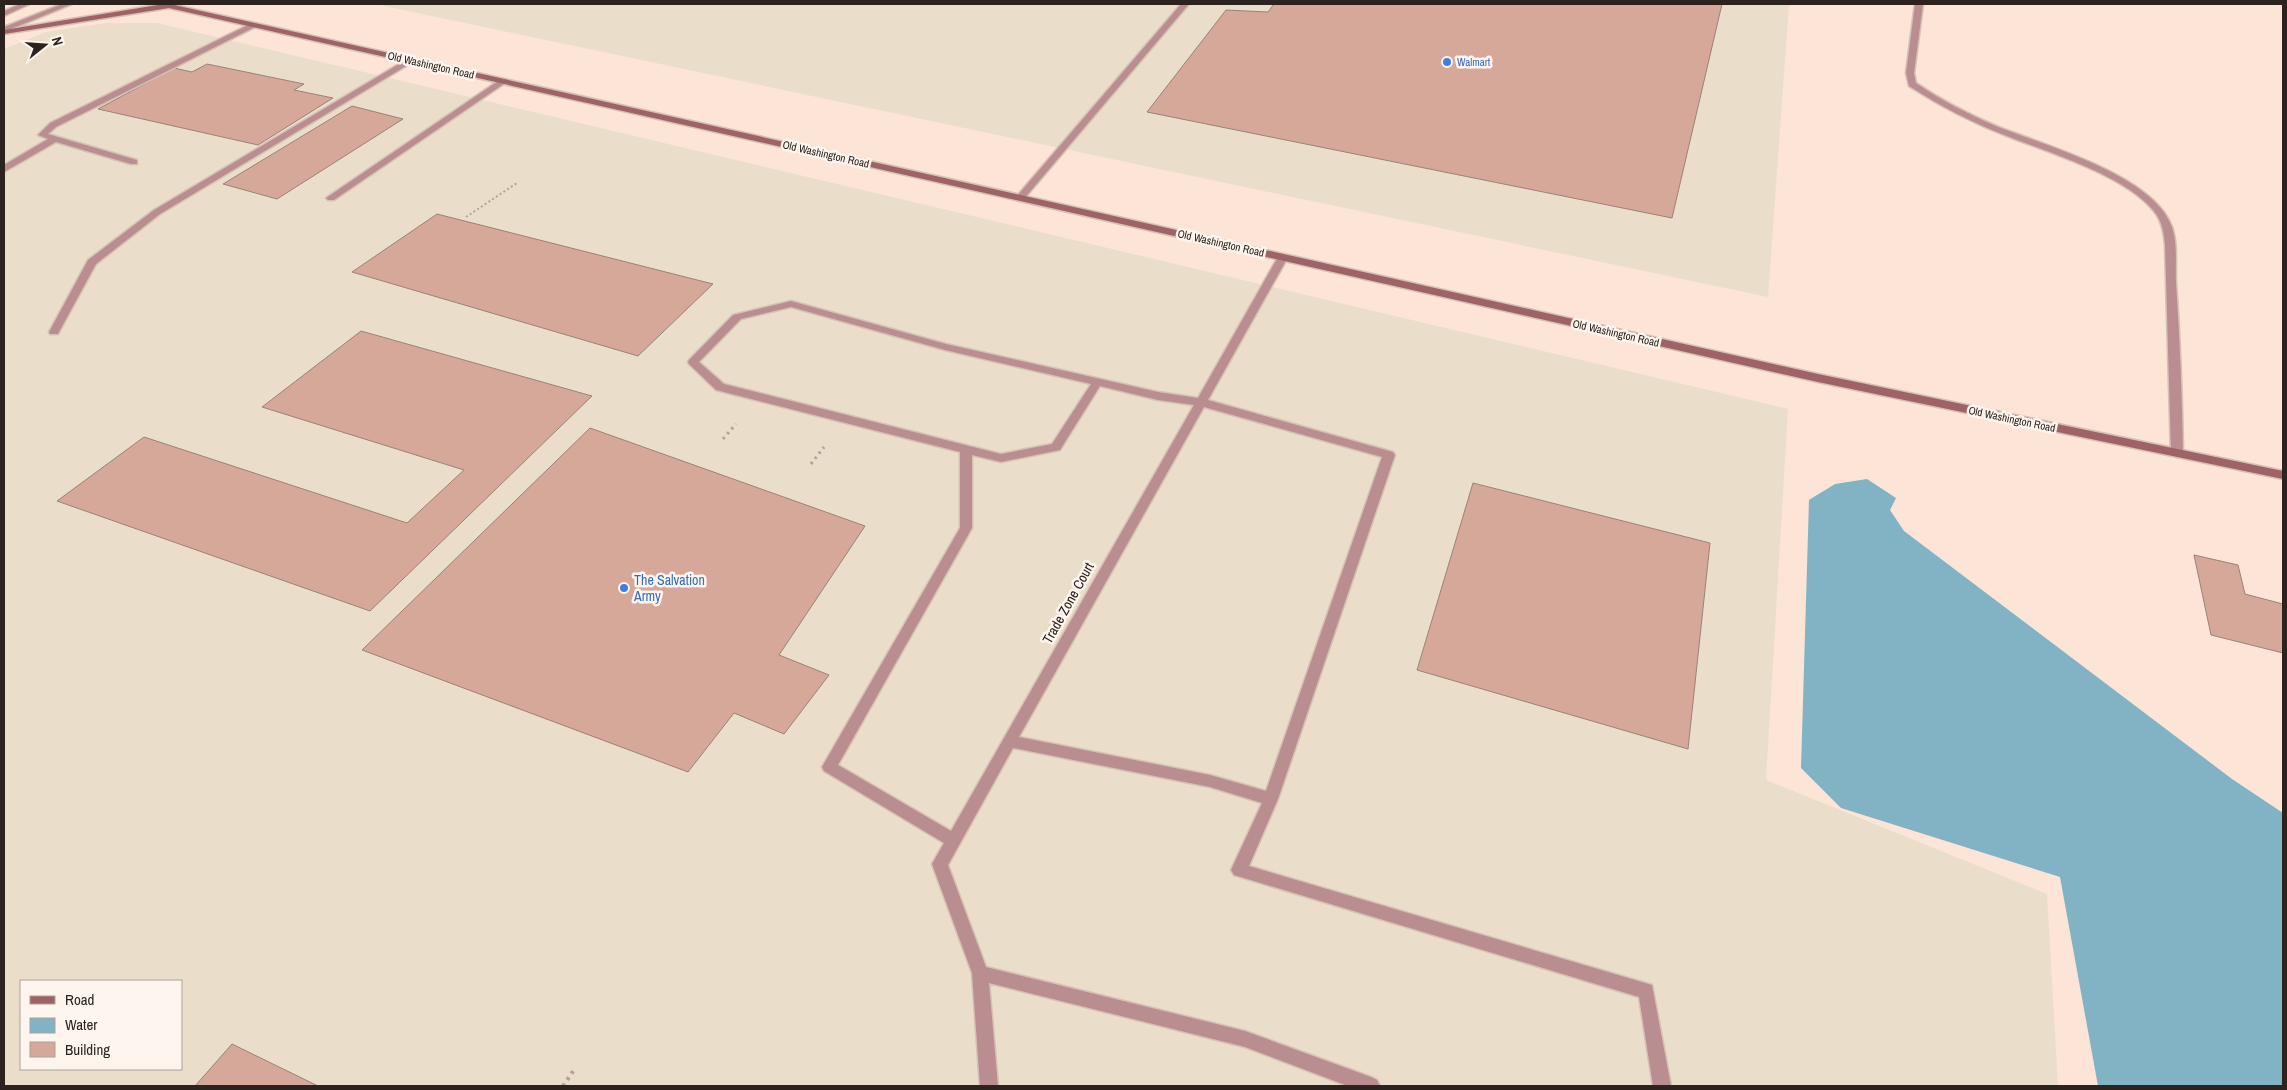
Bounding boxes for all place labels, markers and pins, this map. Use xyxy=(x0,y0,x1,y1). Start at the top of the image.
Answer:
place label: Walmart xyxy=(1457,55,1491,69)
marker: Walmart xyxy=(1441,56,1453,68)
place label: The Salvation Army xyxy=(633,571,705,605)
marker: The Salvation Army xyxy=(618,582,630,594)

